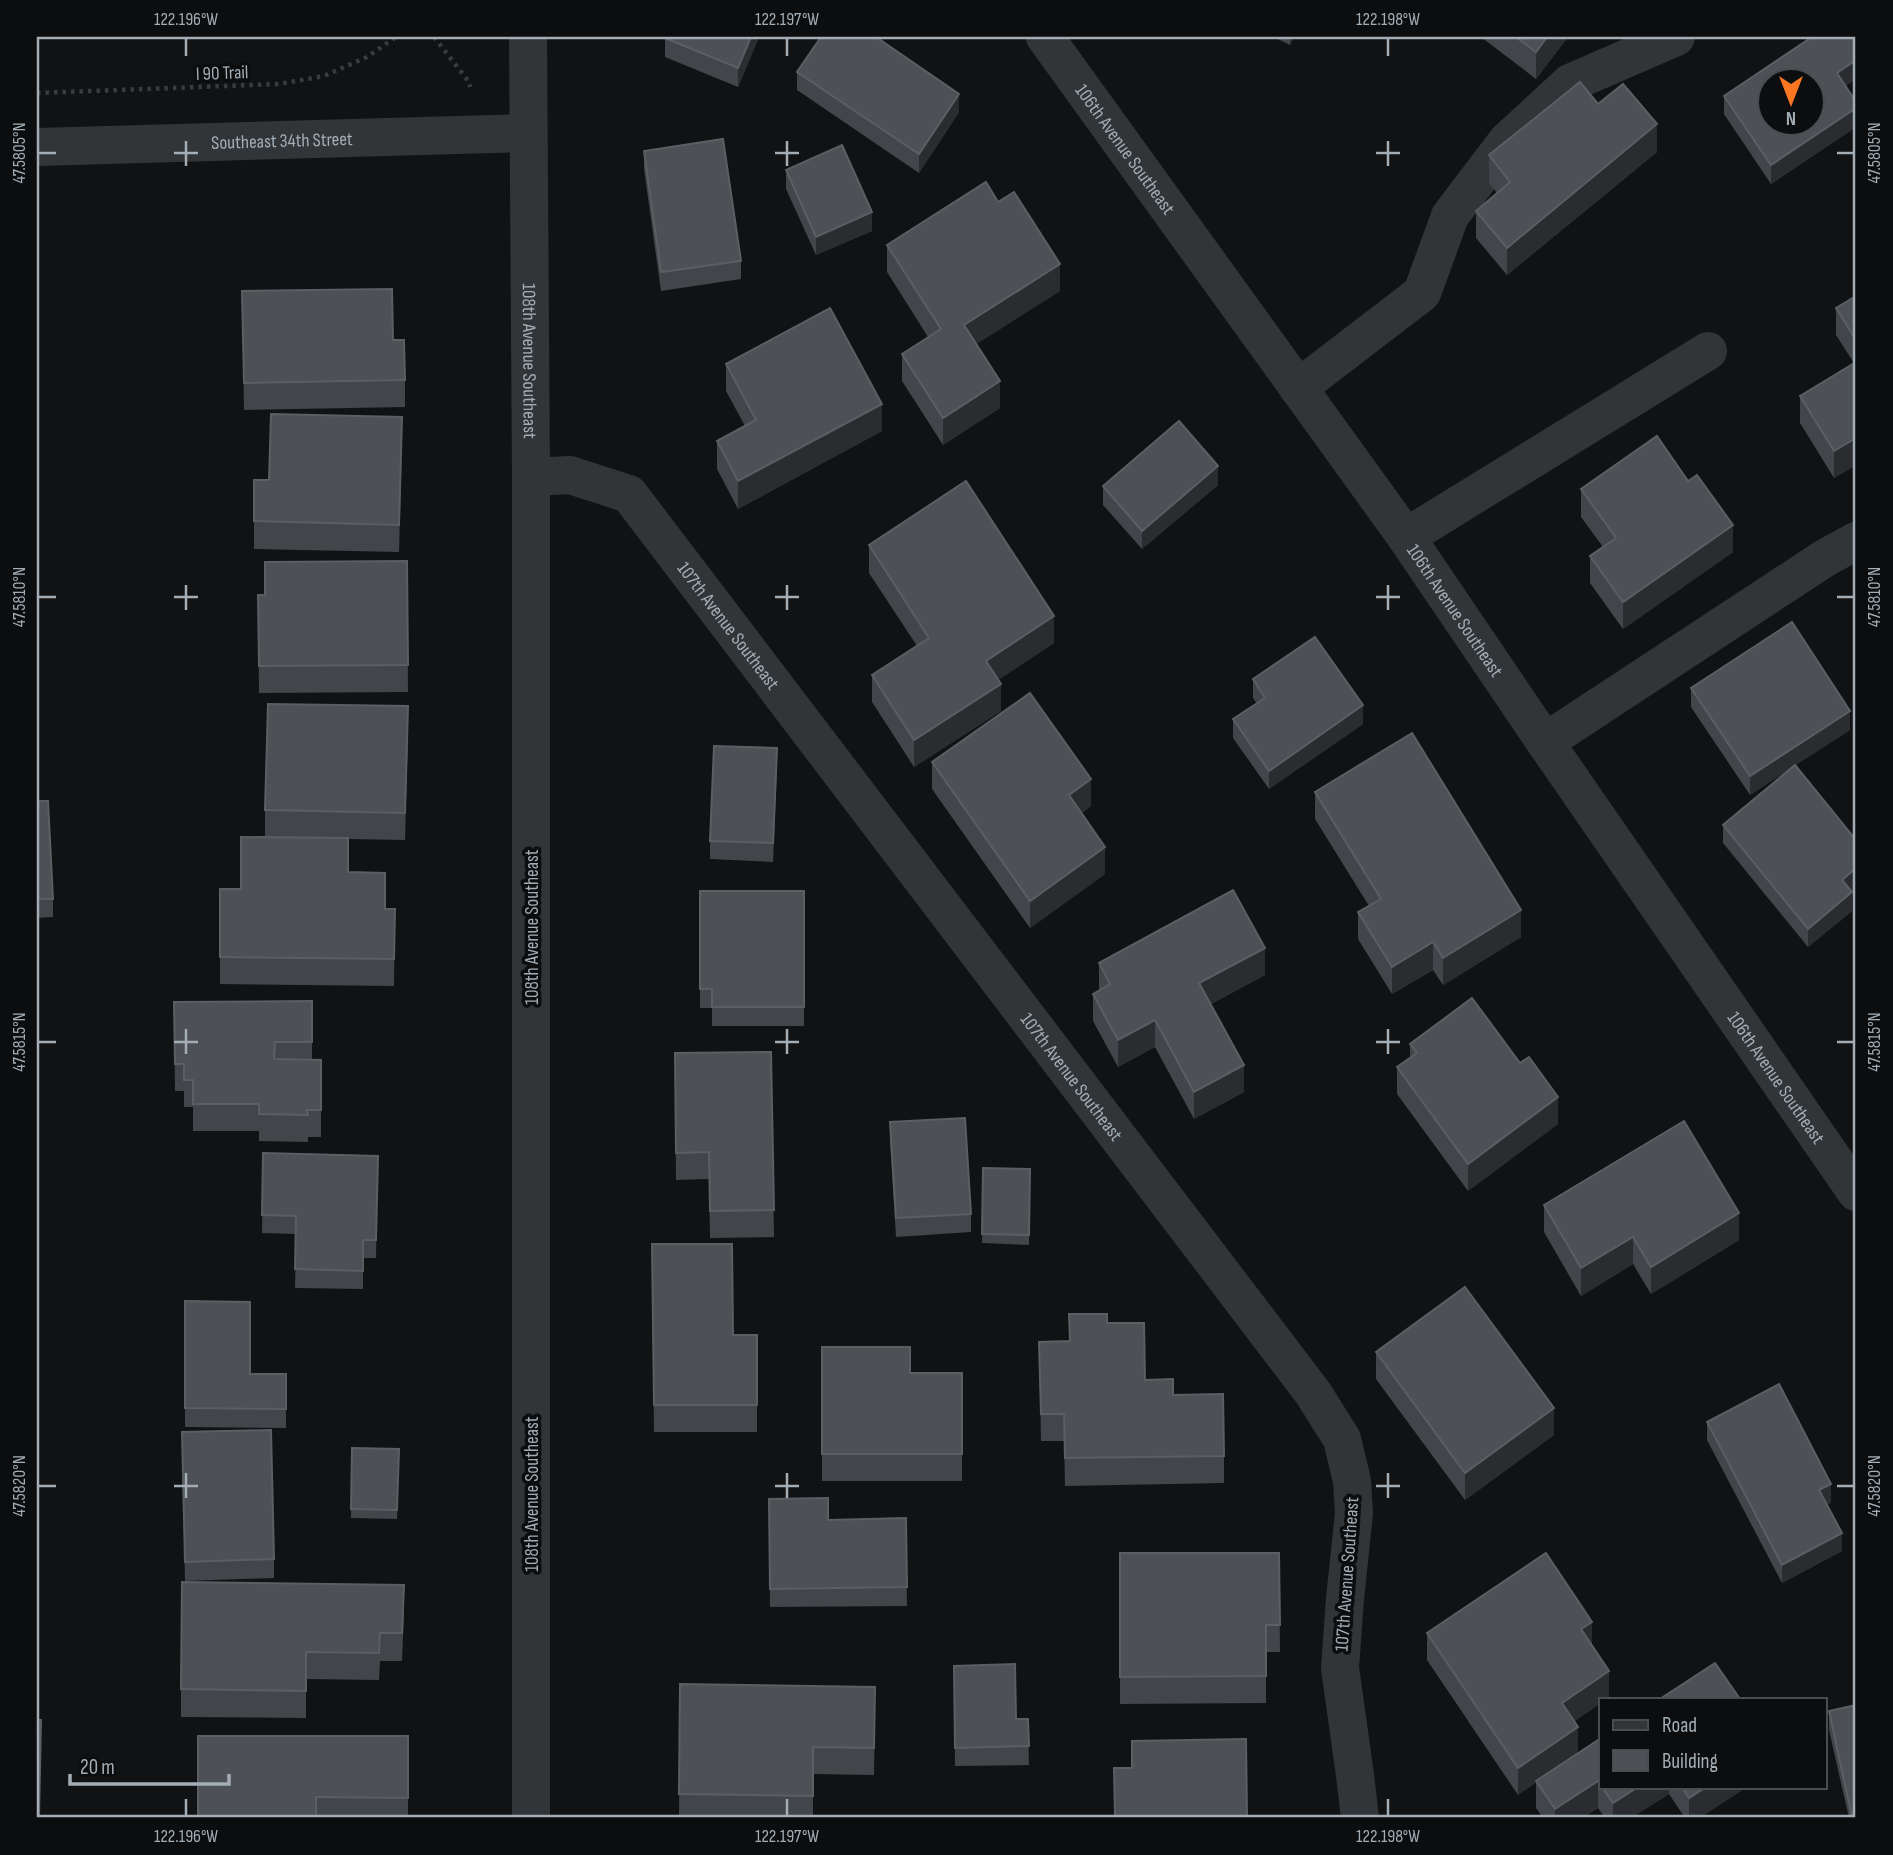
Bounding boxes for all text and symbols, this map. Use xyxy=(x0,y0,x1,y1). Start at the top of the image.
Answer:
text: 122.196°W xyxy=(154,9,218,30)
text: 122.197°W xyxy=(755,9,819,30)
text: 122.198°W xyxy=(1356,9,1420,30)
street label: I 90 Trail xyxy=(195,61,249,86)
north arrow xyxy=(1756,66,1826,136)
street label: 106th Avenue Southeast xyxy=(1070,80,1180,220)
text: N xyxy=(1786,106,1796,129)
text: 47.5805°N xyxy=(9,122,30,184)
text: 47.5805°N xyxy=(1864,122,1885,184)
street label: Southeast 34th Street xyxy=(211,128,353,155)
street label: 108th Avenue Southeast xyxy=(517,283,541,439)
street label: 106th Avenue Southeast xyxy=(1401,540,1508,682)
street label: 107th Avenue Southeast xyxy=(672,558,784,695)
text: 47.5810°N xyxy=(9,567,30,627)
text: 47.5810°N xyxy=(1864,567,1885,627)
street label: 108th Avenue Southeast xyxy=(521,849,544,1005)
street label: 106th Avenue Southeast xyxy=(1722,1008,1829,1149)
street label: 107th Avenue Southeast xyxy=(1015,1009,1127,1146)
text: 47.5815°N xyxy=(9,1012,30,1072)
text: 47.5815°N xyxy=(1864,1012,1885,1072)
street label: 108th Avenue Southeast xyxy=(521,1416,544,1572)
text: 47.5820°N xyxy=(9,1455,30,1517)
text: 47.5820°N xyxy=(1864,1455,1885,1517)
street label: 107th Avenue Southeast xyxy=(1331,1496,1364,1652)
legend xyxy=(1599,1698,1826,1788)
text: Road xyxy=(1662,1713,1697,1738)
scale bar xyxy=(70,1743,229,1787)
text: Building xyxy=(1662,1749,1718,1774)
text: 20 m xyxy=(80,1755,115,1780)
text: 122.196°W xyxy=(154,1826,218,1847)
text: 122.197°W xyxy=(755,1826,819,1847)
text: 122.198°W xyxy=(1356,1826,1420,1847)

